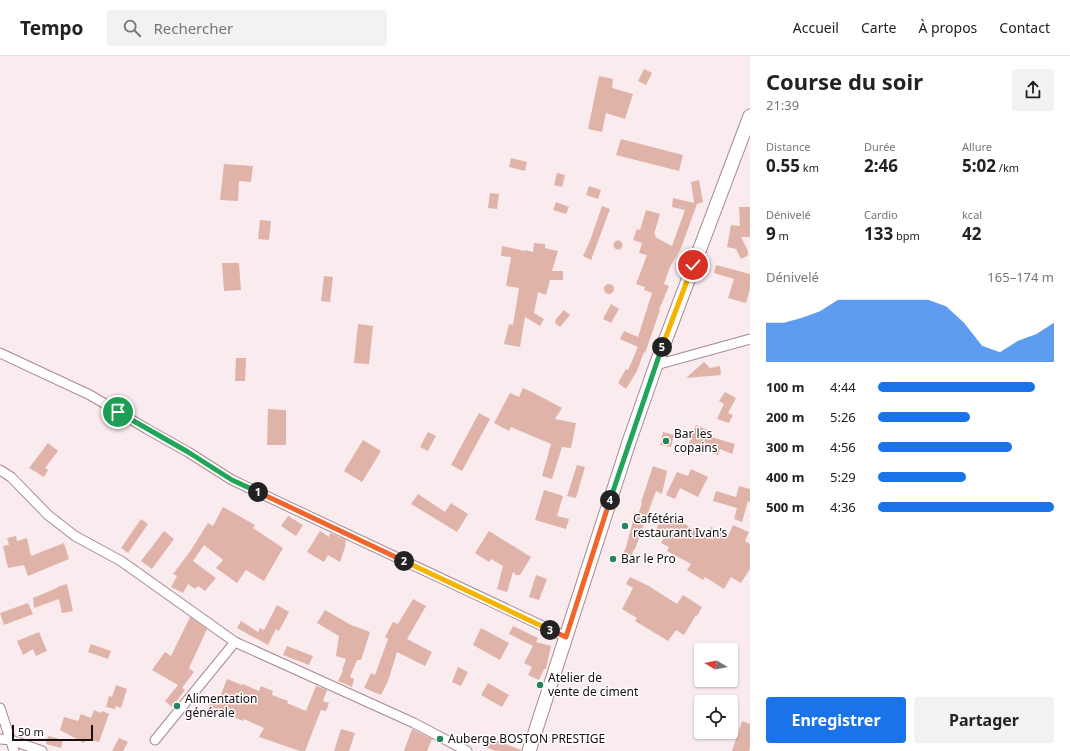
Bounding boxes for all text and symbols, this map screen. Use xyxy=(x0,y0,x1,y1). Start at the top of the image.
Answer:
search box xyxy=(107,10,387,46)
text: Tempo xyxy=(20,15,83,41)
icon: search xyxy=(121,17,143,39)
text: Rechercher xyxy=(153,18,233,38)
text: Accueil xyxy=(793,18,839,37)
text: Carte xyxy=(861,18,896,37)
text: À propos xyxy=(918,18,977,37)
text: Contact xyxy=(999,18,1050,37)
text: Course du soir xyxy=(766,66,923,96)
button: share xyxy=(1012,69,1054,111)
text: 21:39 xyxy=(766,96,799,114)
text: Distance xyxy=(766,139,811,154)
text: Durée xyxy=(864,139,896,154)
text: Allure xyxy=(962,139,992,154)
text: 0.55 xyxy=(766,154,800,177)
text: 2:46 xyxy=(864,154,898,177)
text: 5:02 xyxy=(962,154,996,177)
text: km xyxy=(800,160,819,175)
text: /km xyxy=(996,160,1019,175)
text: Dénivelé xyxy=(766,207,811,222)
text: Cardio xyxy=(864,207,898,222)
text: kcal xyxy=(962,207,982,222)
text: 9 xyxy=(766,222,776,245)
text: 133 xyxy=(864,222,893,245)
text: 42 xyxy=(962,222,981,245)
text: m xyxy=(776,228,789,243)
text: bpm xyxy=(893,228,920,243)
pin xyxy=(676,248,710,282)
icon: check xyxy=(682,254,704,276)
text: Dénivelé xyxy=(766,268,819,286)
text: 165–174 m xyxy=(987,268,1054,286)
pin: 5 xyxy=(652,337,672,357)
text: 5 xyxy=(659,339,665,354)
text: 100 m xyxy=(766,378,804,396)
text: 4:44 xyxy=(830,378,856,396)
pin xyxy=(101,395,135,429)
icon: arrive xyxy=(107,401,129,423)
text: 200 m xyxy=(766,408,804,426)
text: 5:26 xyxy=(830,408,856,426)
place label: Bar les copains xyxy=(674,425,718,456)
marker: Bar les copains xyxy=(661,436,671,446)
text: 300 m xyxy=(766,438,804,456)
text: 4:56 xyxy=(830,438,856,456)
text: 400 m xyxy=(766,468,804,486)
text: 5:29 xyxy=(830,468,856,486)
pin: 1 xyxy=(248,482,268,502)
text: 1 xyxy=(255,484,261,499)
pin: 4 xyxy=(600,490,620,510)
text: 4 xyxy=(607,492,613,507)
text: 500 m xyxy=(766,498,804,516)
text: 4:36 xyxy=(830,498,856,516)
place label: Cafétéria restaurant Ivan's xyxy=(633,510,728,541)
marker: Cafétéria restaurant Ivan's xyxy=(620,521,630,531)
place label: Bar le Pro xyxy=(621,550,676,567)
pin: 2 xyxy=(394,551,414,571)
text: 2 xyxy=(401,553,407,568)
marker: Bar le Pro xyxy=(608,554,618,564)
pin: 3 xyxy=(540,620,560,640)
text: 3 xyxy=(547,622,553,637)
north arrow xyxy=(694,643,738,687)
map controls xyxy=(694,643,738,739)
place label: Atelier de vente de ciment xyxy=(548,669,639,700)
marker: Atelier de vente de ciment xyxy=(535,680,545,690)
place label: Alimentation générale xyxy=(185,690,257,721)
button: locate xyxy=(694,695,738,739)
button: Enregistrer xyxy=(766,697,906,743)
button: Partager xyxy=(914,697,1054,743)
marker: Alimentation générale xyxy=(172,701,182,711)
scale bar xyxy=(12,723,93,742)
text: 50 m xyxy=(18,724,44,739)
place label: Auberge BOSTON PRESTIGE xyxy=(448,730,605,747)
marker: Auberge BOSTON PRESTIGE xyxy=(435,734,445,744)

